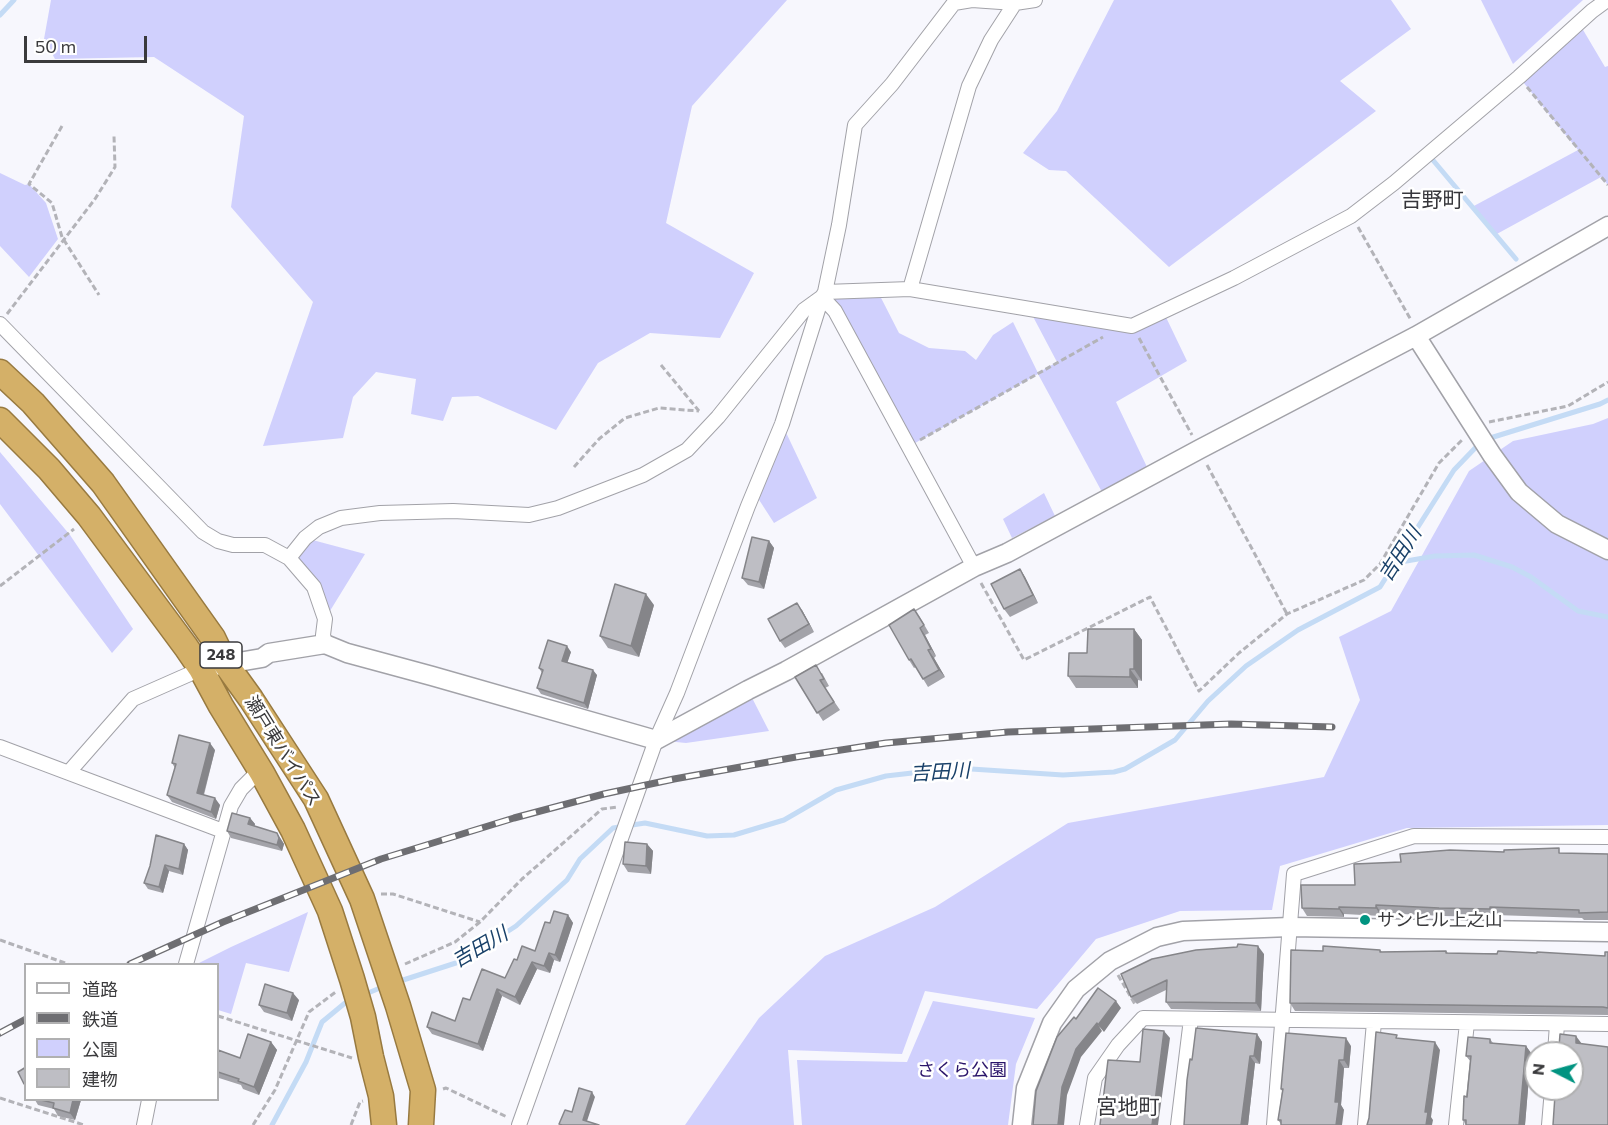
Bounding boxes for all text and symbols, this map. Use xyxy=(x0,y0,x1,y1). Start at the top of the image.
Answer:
scale bar xyxy=(27,24,150,62)
text: 50 m xyxy=(35,35,76,57)
district label: 吉野町 xyxy=(1401,187,1463,213)
water label: 吉田川 xyxy=(1374,522,1426,586)
road number: 248 xyxy=(200,642,242,668)
street label: 瀬戸東バイパス xyxy=(240,692,326,810)
water label: 吉田川 xyxy=(909,758,971,786)
place label: サンヒル上之山 xyxy=(1377,909,1503,931)
marker: サンヒル上之山 xyxy=(1358,913,1372,927)
water label: 吉田川 xyxy=(448,922,512,972)
legend xyxy=(24,963,219,1101)
text: 道路 xyxy=(82,978,118,1000)
text: 鉄道 xyxy=(82,1008,118,1030)
text: 公園 xyxy=(82,1038,118,1060)
north arrow xyxy=(1524,1041,1584,1101)
park label: さくら公園 xyxy=(917,1059,1007,1081)
text: N xyxy=(1528,1062,1548,1076)
text: 建物 xyxy=(82,1068,118,1090)
district label: 宮地町 xyxy=(1097,1094,1159,1120)

